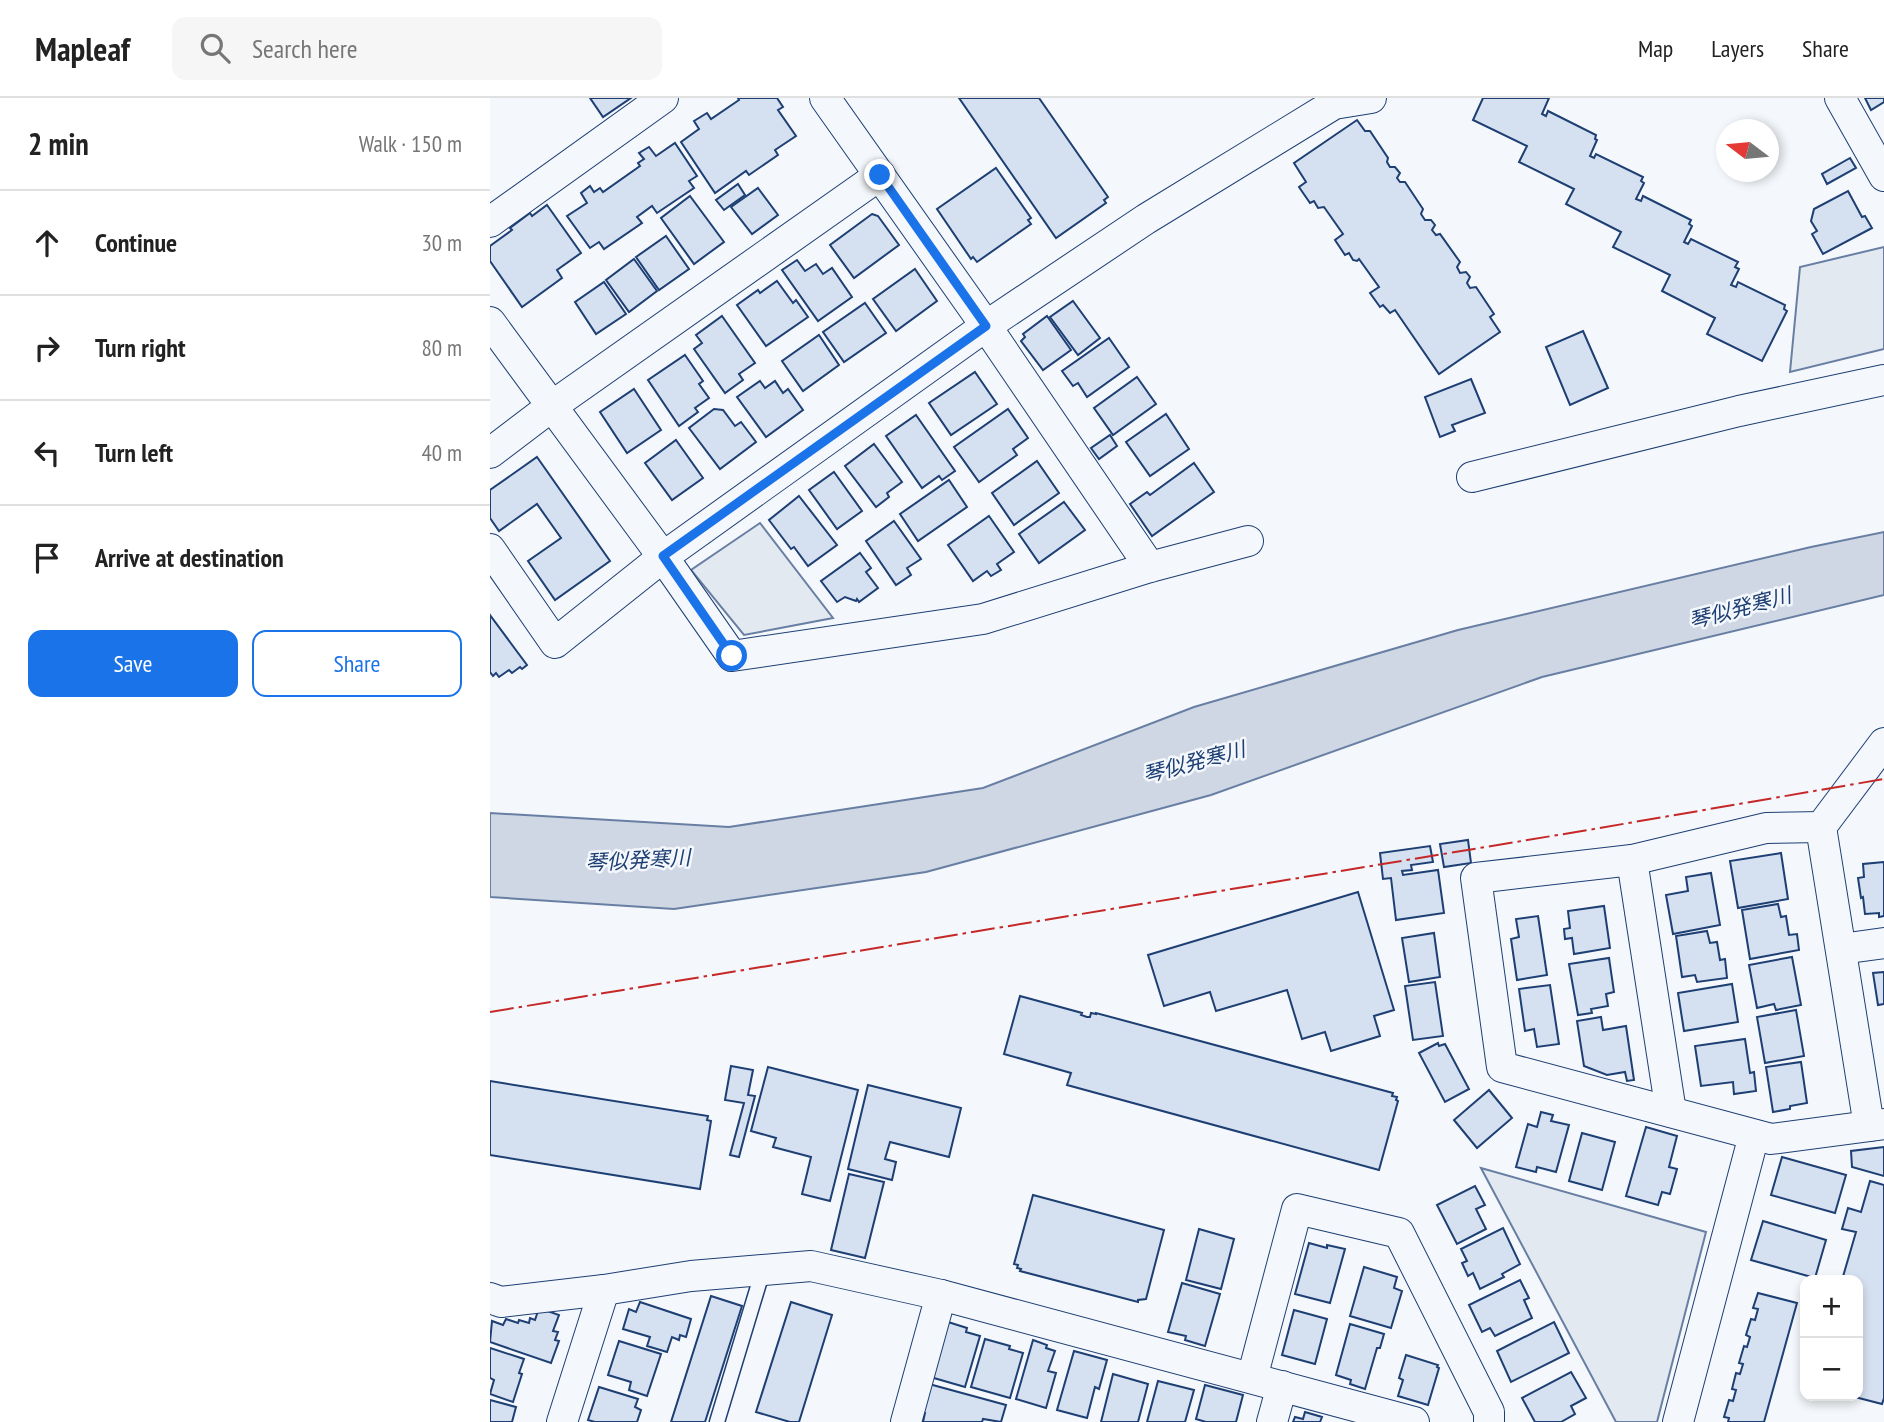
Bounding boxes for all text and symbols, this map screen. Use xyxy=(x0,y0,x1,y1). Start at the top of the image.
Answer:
search box xyxy=(172,17,662,80)
text: Mapleaf xyxy=(35,27,130,70)
icon: search xyxy=(196,29,234,67)
text: Search here xyxy=(252,32,358,65)
text: Map xyxy=(1638,33,1673,64)
text: Layers xyxy=(1711,33,1764,64)
text: Share xyxy=(1802,33,1849,64)
north arrow xyxy=(1716,119,1779,182)
text: 2 min xyxy=(28,124,89,163)
text: Walk · 150 m xyxy=(359,129,462,158)
route end xyxy=(864,159,895,190)
icon: ahead xyxy=(28,224,66,262)
text: Continue xyxy=(95,226,177,259)
text: 30 m xyxy=(421,228,462,257)
icon: right xyxy=(28,329,66,367)
text: Turn right xyxy=(95,331,186,364)
text: 80 m xyxy=(421,333,462,362)
icon: left xyxy=(28,434,66,472)
text: Turn left xyxy=(95,436,173,469)
text: 40 m xyxy=(421,438,462,467)
icon: arrive xyxy=(28,539,66,577)
text: Arrive at destination xyxy=(95,541,284,574)
water label: 琴似発寒川 xyxy=(1686,581,1796,635)
button: Save xyxy=(28,630,238,697)
button: Share xyxy=(252,630,462,697)
route start xyxy=(716,640,747,671)
water label: 琴似発寒川 xyxy=(1140,735,1250,789)
water label: 琴似発寒川 xyxy=(585,844,693,876)
map controls xyxy=(1800,1275,1863,1401)
button: + xyxy=(1800,1275,1863,1338)
button: − xyxy=(1800,1338,1863,1401)

